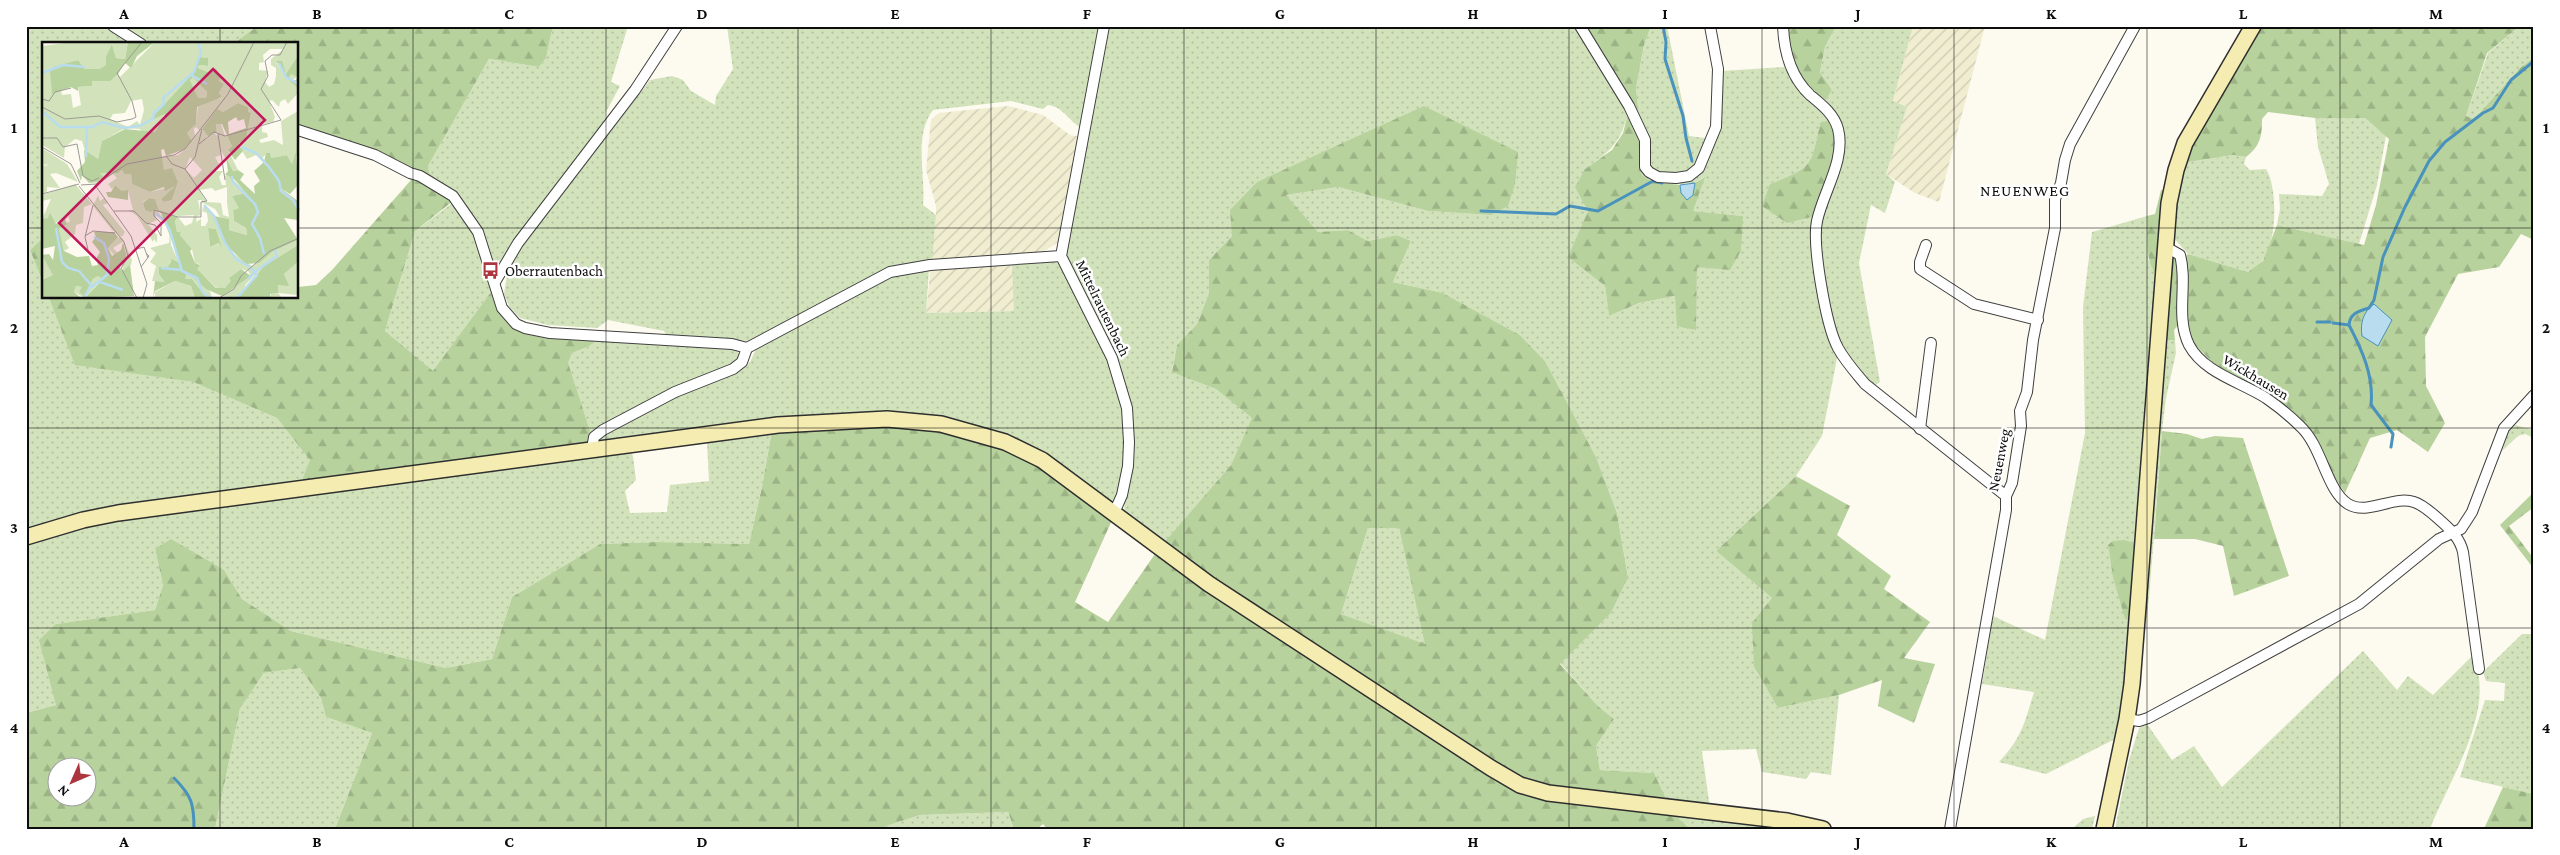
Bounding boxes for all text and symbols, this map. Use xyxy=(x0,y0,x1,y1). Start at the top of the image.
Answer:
text: A xyxy=(118,5,129,22)
text: B xyxy=(312,5,322,22)
text: C xyxy=(504,5,514,22)
text: D xyxy=(696,5,708,22)
text: E xyxy=(890,5,900,22)
text: F xyxy=(1083,5,1092,22)
text: G xyxy=(1275,5,1285,22)
text: H xyxy=(1468,5,1479,22)
text: I xyxy=(1662,5,1668,22)
text: J xyxy=(1853,5,1861,22)
text: K xyxy=(2046,5,2057,22)
text: L xyxy=(2239,5,2248,22)
text: M xyxy=(2429,5,2443,22)
inset map xyxy=(42,42,299,299)
text: 1 xyxy=(11,119,17,136)
text: 1 xyxy=(2543,119,2549,136)
district label: NEUENWEG xyxy=(1980,182,2070,199)
street label: Mittelrautenbach xyxy=(1073,257,1133,359)
bus stop icon: Oberrautenbach xyxy=(481,261,501,281)
place label: Oberrautenbach xyxy=(505,263,603,279)
text: 2 xyxy=(10,319,18,336)
text: 2 xyxy=(2542,319,2550,336)
street label: Wickhausen xyxy=(2220,351,2292,403)
street label: Neuenweg xyxy=(1985,427,2014,493)
text: 3 xyxy=(10,519,18,536)
text: 3 xyxy=(2542,519,2550,536)
text: 4 xyxy=(10,719,19,736)
text: 4 xyxy=(2542,719,2551,736)
north arrow xyxy=(48,758,98,808)
text: N xyxy=(53,782,72,800)
text: A xyxy=(118,833,129,850)
text: B xyxy=(312,833,322,850)
text: C xyxy=(504,833,514,850)
text: D xyxy=(696,833,708,850)
text: E xyxy=(890,833,900,850)
text: F xyxy=(1083,833,1092,850)
text: G xyxy=(1275,833,1285,850)
text: H xyxy=(1468,833,1479,850)
text: I xyxy=(1662,833,1668,850)
text: J xyxy=(1853,833,1861,850)
text: K xyxy=(2046,833,2057,850)
text: L xyxy=(2239,833,2248,850)
text: M xyxy=(2429,833,2443,850)

